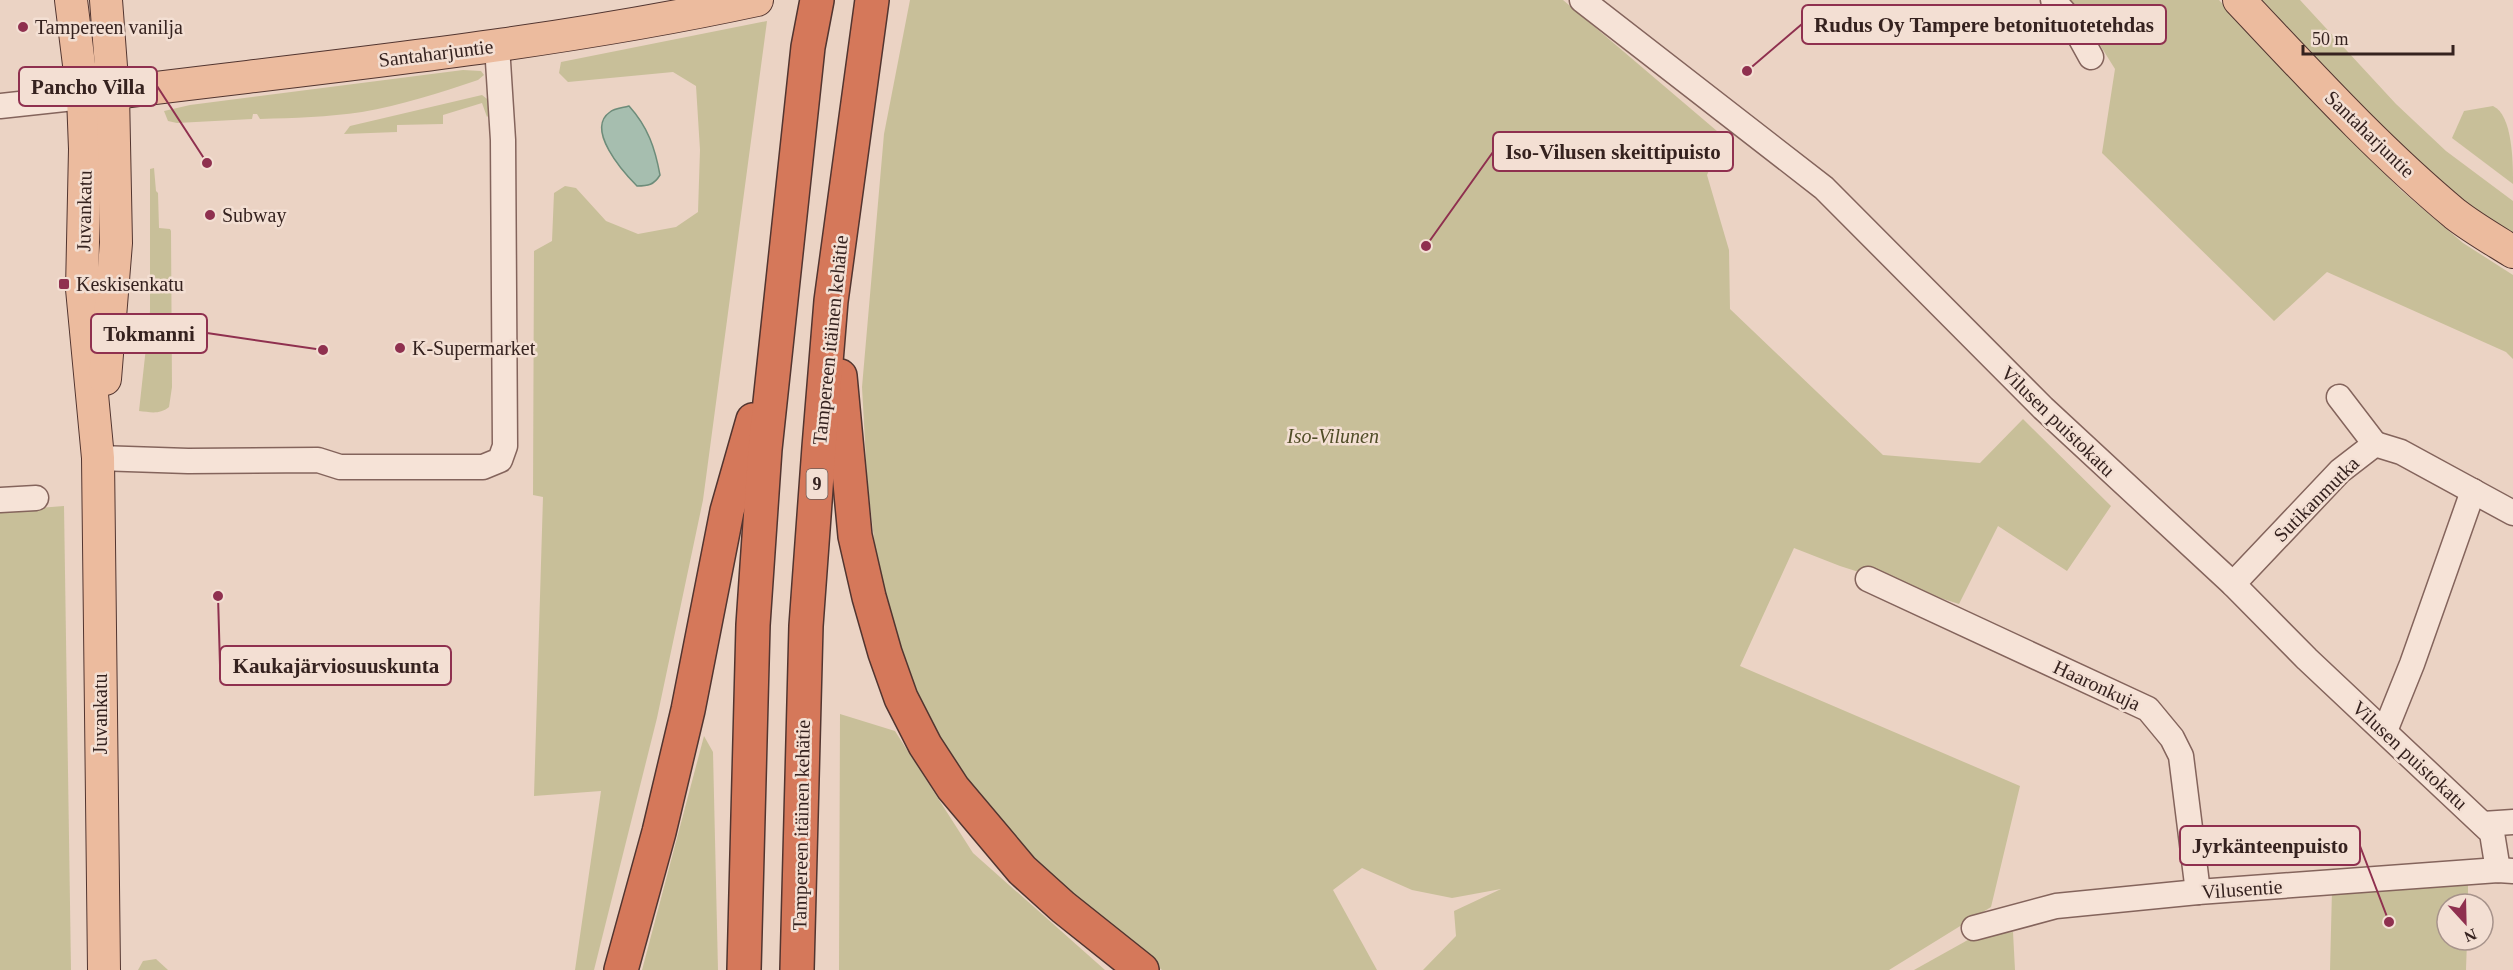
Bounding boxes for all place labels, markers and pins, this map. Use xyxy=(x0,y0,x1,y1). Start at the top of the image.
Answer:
callout: Rudus Oy Tampere betonituotetehdas xyxy=(1802,5,2166,44)
place label: Tampereen vanilja xyxy=(35,16,183,39)
marker: Tampereen vanilja xyxy=(16,20,30,34)
callout: Pancho Villa xyxy=(19,67,157,106)
callout: Iso-Vilusen skeittipuisto xyxy=(1493,132,1733,171)
place label: Subway xyxy=(222,204,286,227)
marker: Subway xyxy=(203,208,217,222)
place label: Keskisenkatu xyxy=(76,273,184,295)
marker: Keskisenkatu xyxy=(57,277,71,291)
callout: Tokmanni xyxy=(91,314,207,353)
place label: K-Supermarket xyxy=(412,337,536,360)
marker: K-Supermarket xyxy=(393,341,407,355)
callout: Kaukajärviosuuskunta xyxy=(220,646,451,685)
callout: Jyrkänteenpuisto xyxy=(2180,826,2360,865)

